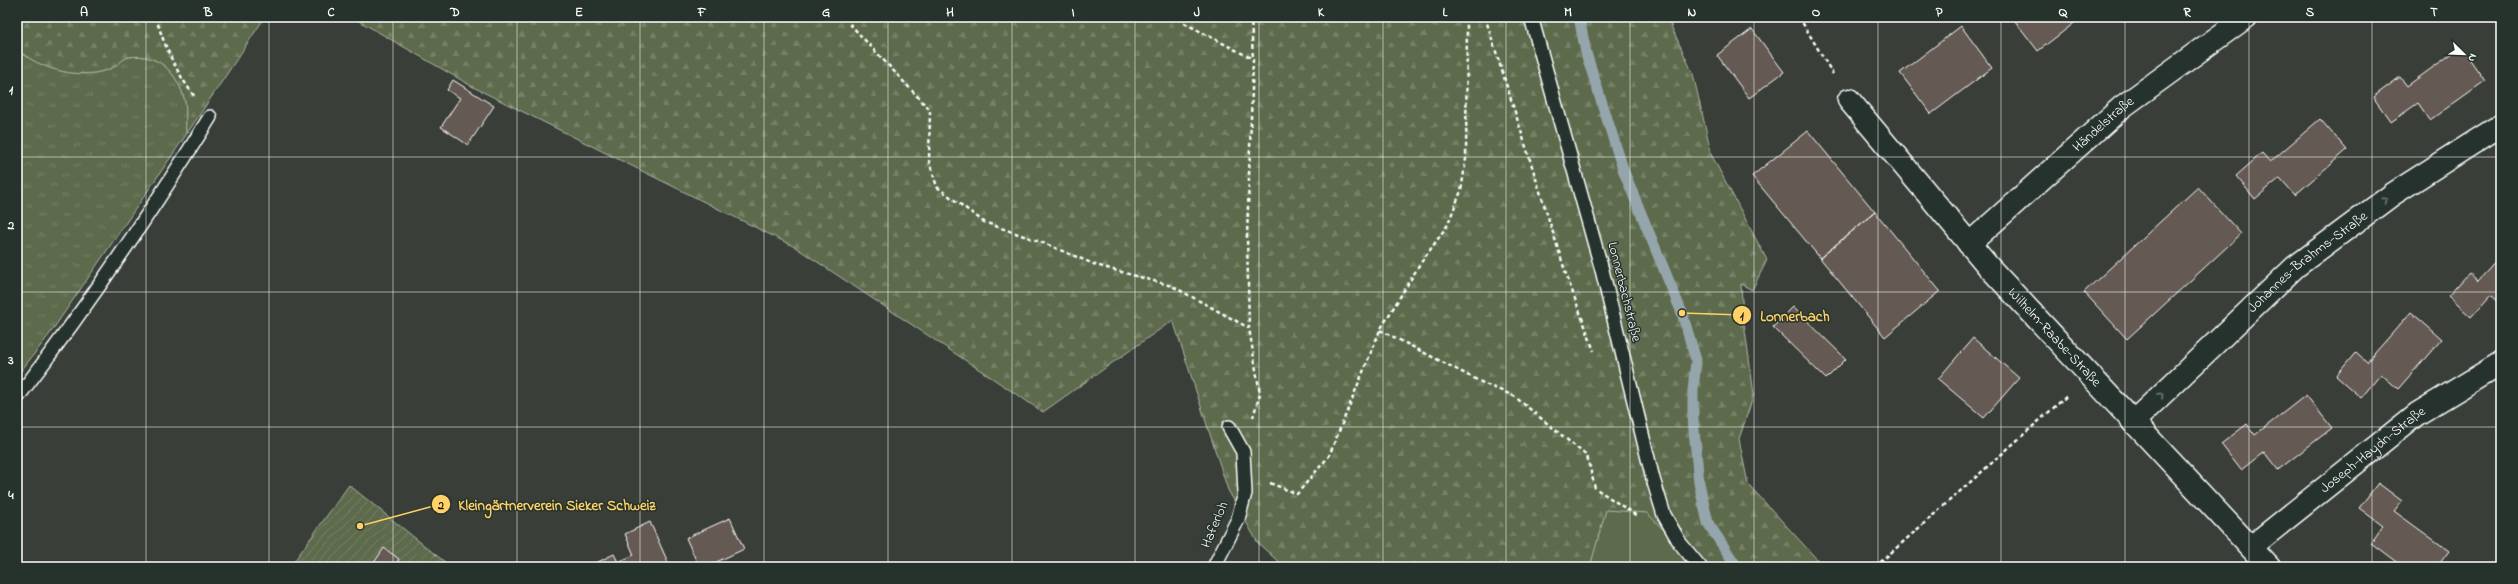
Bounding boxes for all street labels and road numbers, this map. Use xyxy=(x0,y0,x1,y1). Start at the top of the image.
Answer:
street label: Händelstraße xyxy=(2068,91,2139,157)
street label: Johannes-Brahms-Straße xyxy=(2242,205,2373,318)
street label: Lonnerbachstraße xyxy=(1601,240,1647,345)
street label: Wilhelm-Raabe-Straße xyxy=(2003,283,2107,392)
street label: Joseph-Haydn-Straße xyxy=(2316,400,2430,498)
street label: Haferloh xyxy=(1196,498,1234,552)

